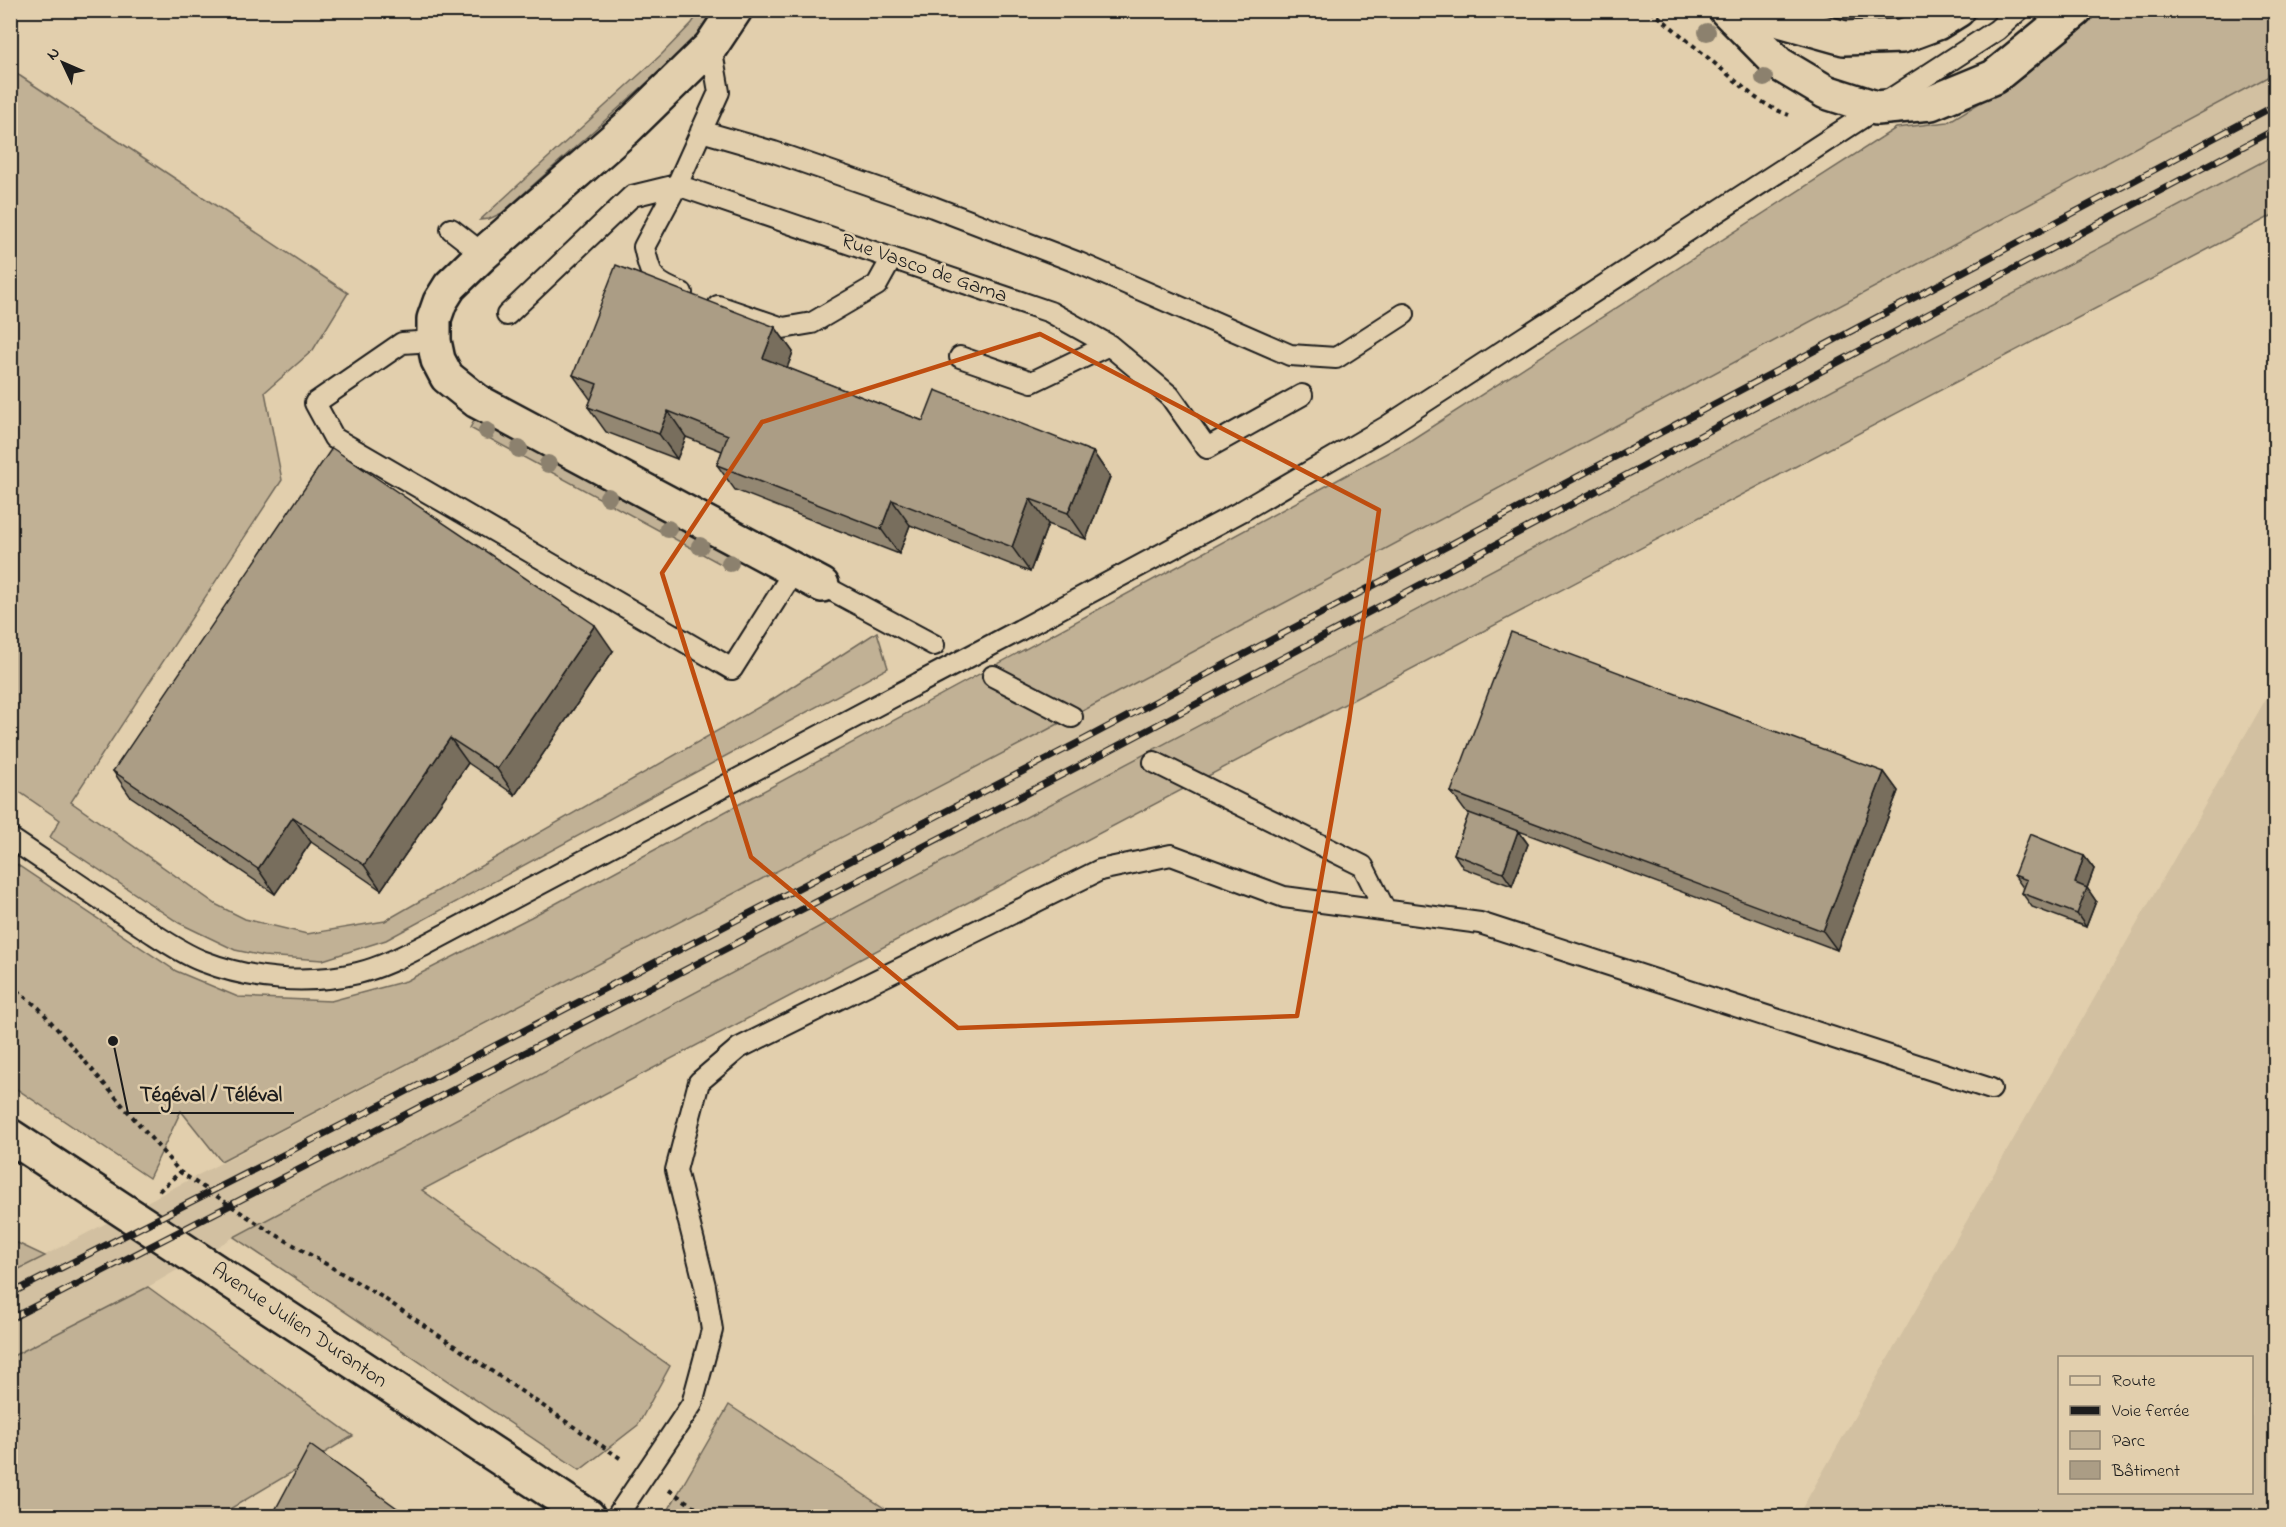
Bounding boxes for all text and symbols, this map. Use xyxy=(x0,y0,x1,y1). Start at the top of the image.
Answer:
north arrow xyxy=(33,33,93,93)
text: N xyxy=(41,42,66,66)
street label: Rue Vasco de Gama xyxy=(837,226,1011,312)
callout: Tégéval / Téléval xyxy=(128,1073,294,1113)
text: Tégéval / Téléval xyxy=(140,1080,283,1113)
street label: Avenue Julien Duranton xyxy=(205,1256,393,1396)
legend xyxy=(2058,1356,2253,1494)
text: Route xyxy=(2112,1369,2157,1395)
text: Voie ferrée xyxy=(2111,1399,2190,1425)
text: Parc xyxy=(2112,1429,2145,1455)
text: Bâtiment xyxy=(2111,1459,2180,1485)

